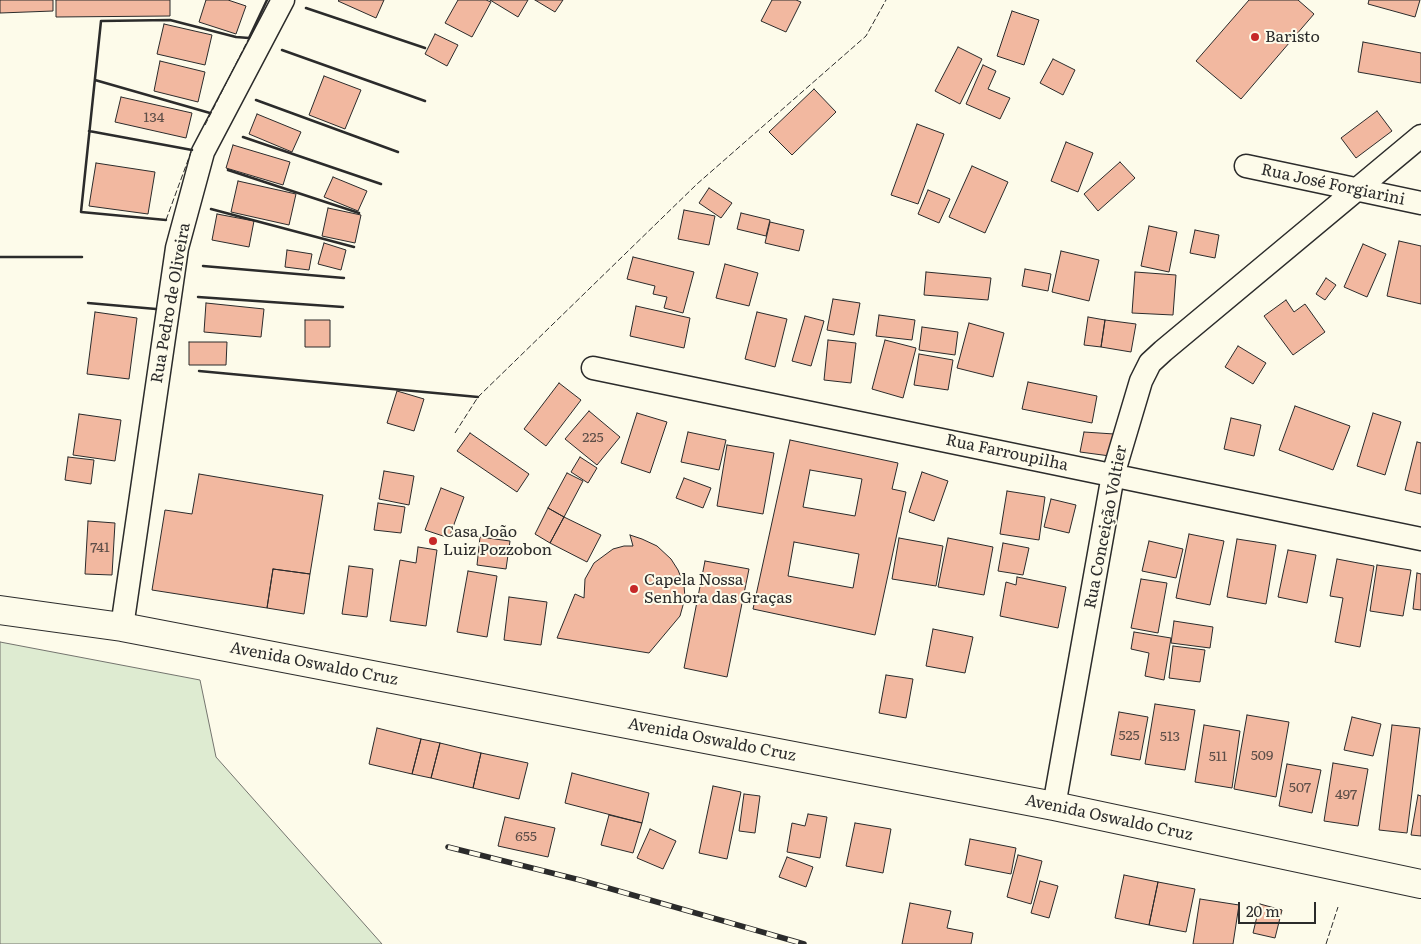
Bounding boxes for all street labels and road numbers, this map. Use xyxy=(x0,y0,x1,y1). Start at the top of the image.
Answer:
street label: Rua José Forgiarini xyxy=(1259,160,1407,210)
street label: Rua Pedro de Oliveira xyxy=(147,221,195,385)
street label: Rua Farroupilha xyxy=(944,431,1070,475)
street label: Rua Conceição Voltier xyxy=(1081,443,1131,611)
street label: Avenida Oswaldo Cruz xyxy=(228,638,400,690)
street label: Avenida Oswaldo Cruz xyxy=(626,714,798,766)
street label: Avenida Oswaldo Cruz xyxy=(1023,791,1195,845)

